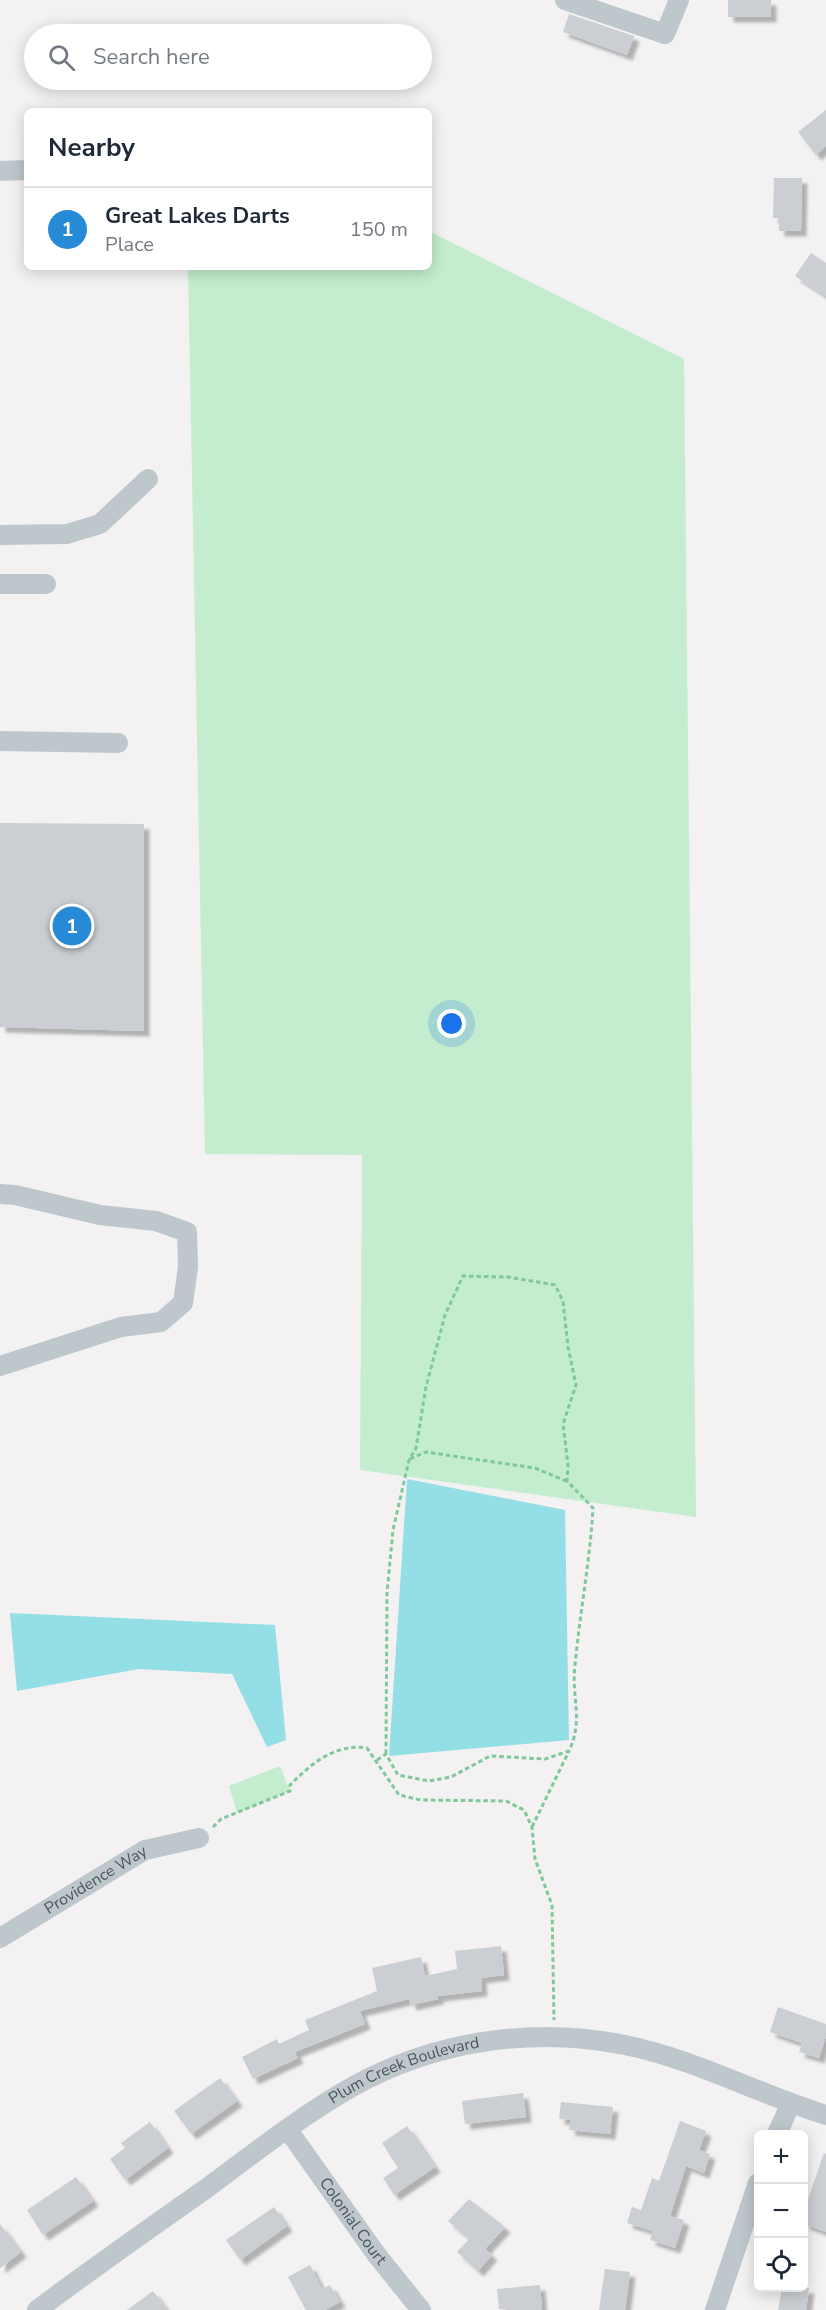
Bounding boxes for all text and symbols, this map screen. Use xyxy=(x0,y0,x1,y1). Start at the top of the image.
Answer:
search box xyxy=(24,24,432,90)
icon: search xyxy=(45,41,78,74)
text: Search here xyxy=(93,42,210,72)
text: Nearby xyxy=(48,130,135,165)
text: Great Lakes Darts xyxy=(105,201,290,231)
text: 1 xyxy=(62,216,74,243)
text: 150 m xyxy=(350,216,408,243)
text: Place xyxy=(105,231,154,258)
pin: 1 xyxy=(52,904,92,948)
your location xyxy=(437,1009,466,1038)
street label: Providence Way xyxy=(40,1840,152,1920)
street label: Plum Creek Boulevard xyxy=(324,2032,481,2109)
map controls xyxy=(754,2130,808,2292)
button: + xyxy=(754,2130,808,2184)
street label: Colonial Court xyxy=(314,2173,392,2270)
button: − xyxy=(754,2184,808,2238)
button: locate xyxy=(754,2238,808,2292)

